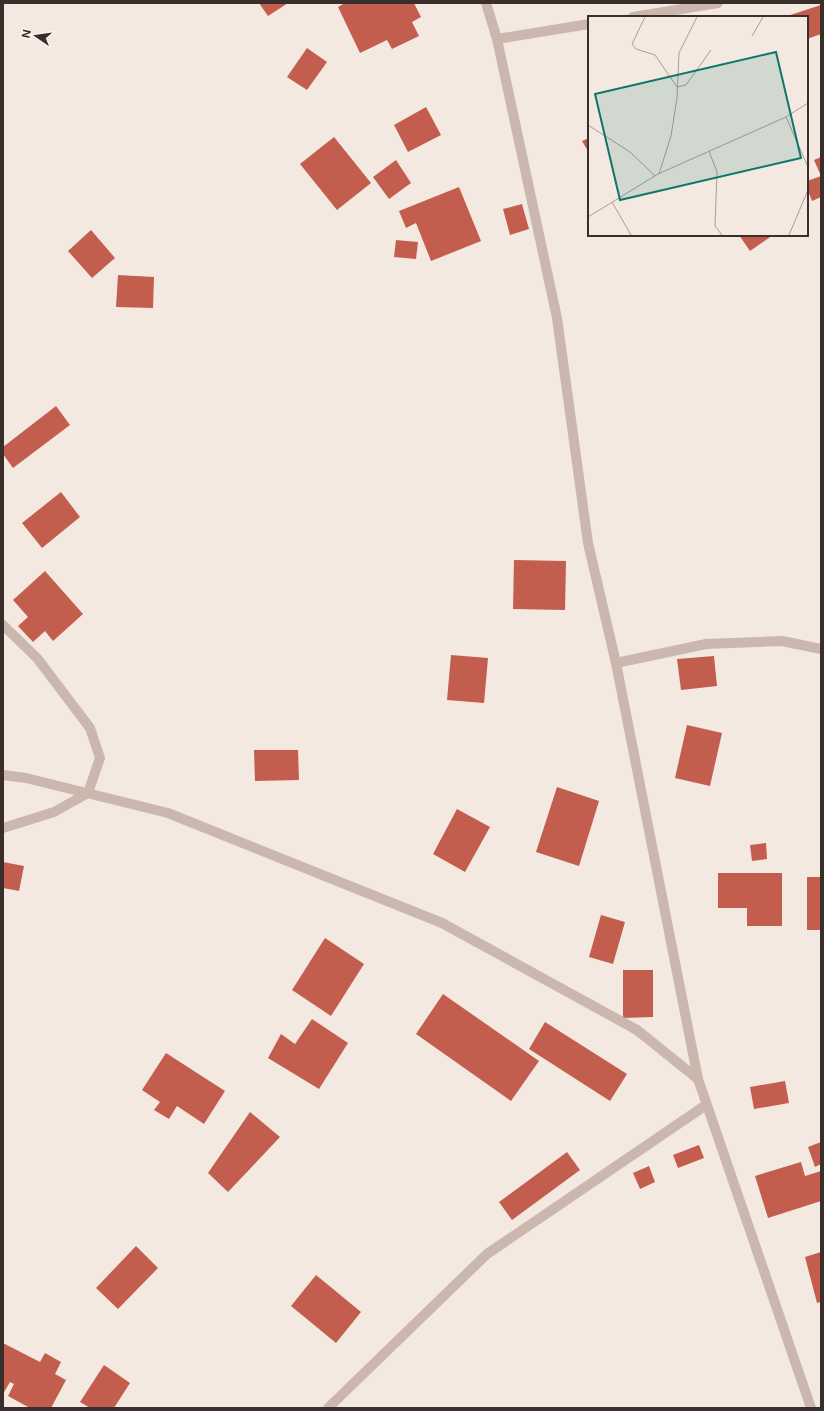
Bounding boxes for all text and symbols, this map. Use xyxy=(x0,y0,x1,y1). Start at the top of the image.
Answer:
north arrow xyxy=(16,16,56,56)
inset map xyxy=(588,16,808,236)
text: N xyxy=(18,28,34,39)

